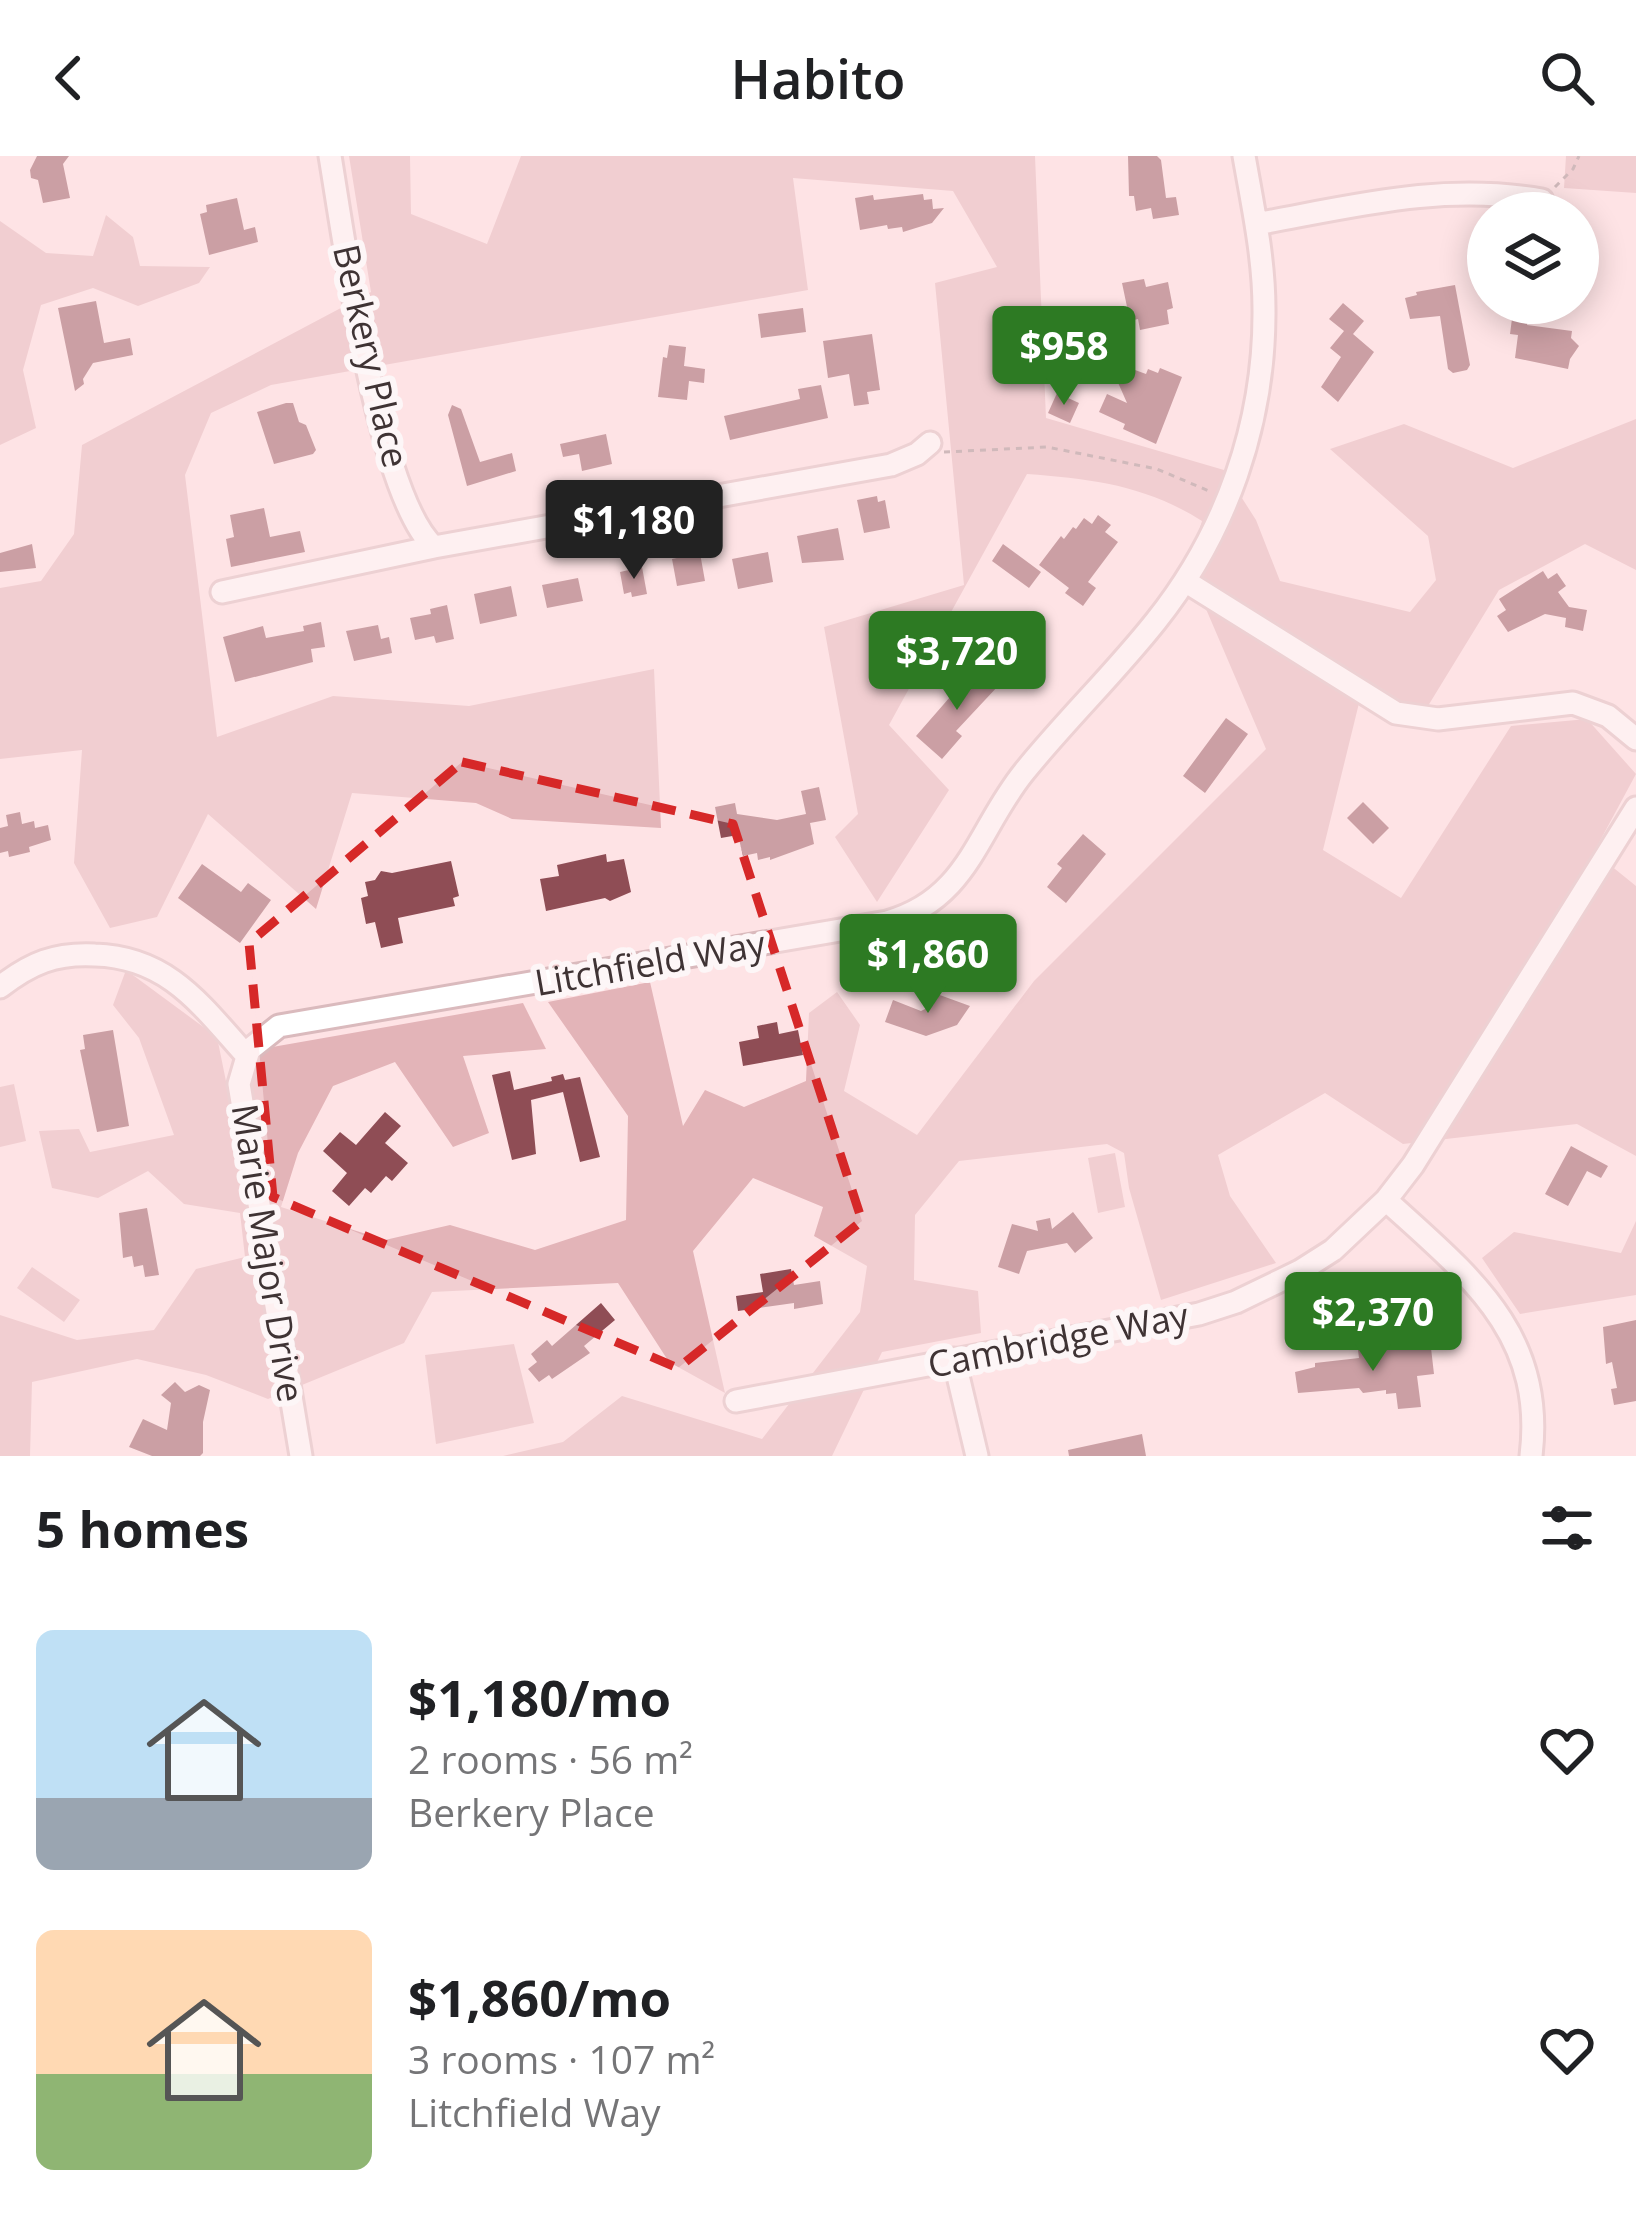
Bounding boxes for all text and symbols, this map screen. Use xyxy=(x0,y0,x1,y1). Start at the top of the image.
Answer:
text: Habito xyxy=(731,41,905,115)
icon: back xyxy=(36,45,102,111)
icon: search xyxy=(1534,45,1600,111)
map controls xyxy=(1467,192,1599,324)
button: layers xyxy=(1467,192,1599,324)
street label: Berkery Place xyxy=(322,239,421,472)
pin: $958 xyxy=(993,306,1135,408)
text: $958 xyxy=(1019,318,1109,371)
pin: $1,180 xyxy=(536,480,732,582)
text: $1,180 xyxy=(573,492,695,545)
pin: $3,720 xyxy=(859,611,1055,713)
text: $3,720 xyxy=(896,623,1018,676)
pin: $1,860 xyxy=(830,914,1026,1016)
street label: Litchfield Way xyxy=(531,918,770,1007)
text: $1,860 xyxy=(867,926,989,979)
street label: Marie Major Drive xyxy=(221,1100,316,1405)
pin: $2,370 xyxy=(1275,1272,1471,1374)
text: $2,370 xyxy=(1312,1284,1434,1337)
street label: Cambridge Way xyxy=(924,1290,1193,1389)
text: 5 homes xyxy=(36,1493,249,1563)
icon: filters xyxy=(1534,1495,1600,1561)
text: $1,180/mo xyxy=(408,1662,671,1732)
icon: home xyxy=(132,1678,276,1822)
icon: heart xyxy=(1534,1717,1600,1783)
text: 2 rooms · 56 m² xyxy=(408,1732,693,1785)
text: Berkery Place xyxy=(408,1785,655,1838)
text: $1,860/mo xyxy=(408,1962,671,2032)
icon: home xyxy=(132,1978,276,2122)
icon: heart xyxy=(1534,2017,1600,2083)
text: 3 rooms · 107 m² xyxy=(408,2032,715,2085)
text: Litchfield Way xyxy=(408,2085,661,2138)

